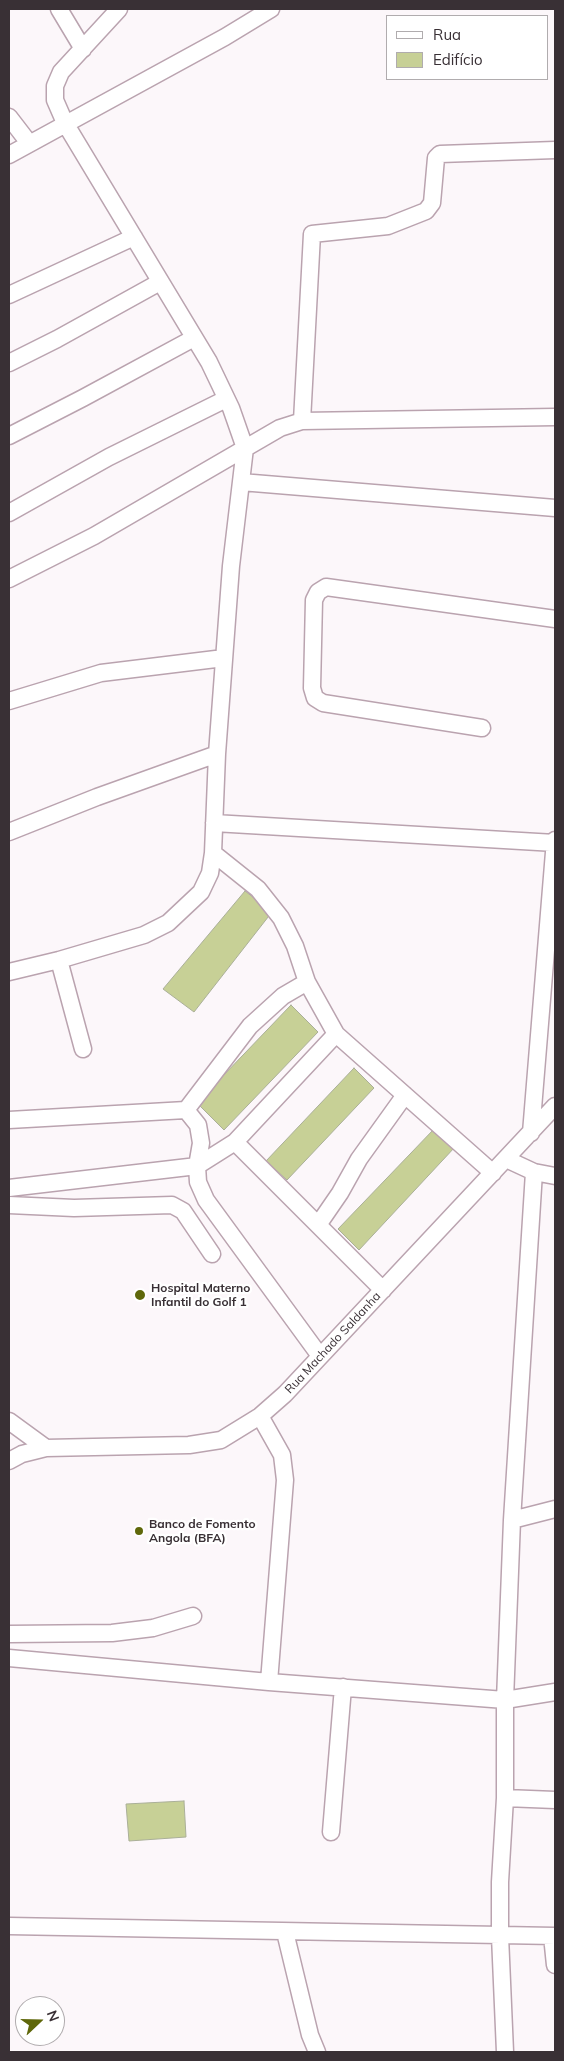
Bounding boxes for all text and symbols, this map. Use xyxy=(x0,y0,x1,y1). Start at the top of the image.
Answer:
legend xyxy=(386,15,549,80)
text: Rua xyxy=(433,25,461,44)
text: Edifício xyxy=(433,50,483,69)
place label: Hospital Materno Infantil do Golf 1 xyxy=(151,1281,250,1309)
marker: Hospital Materno Infantil do Golf 1 xyxy=(133,1288,147,1302)
street label: Rua Machado Saldanha xyxy=(282,1289,384,1397)
place label: Banco de Fomento Angola (BFA) xyxy=(149,1517,256,1545)
marker: Banco de Fomento Angola (BFA) xyxy=(133,1525,145,1537)
north arrow xyxy=(15,1996,65,2046)
text: N xyxy=(43,2008,63,2024)

